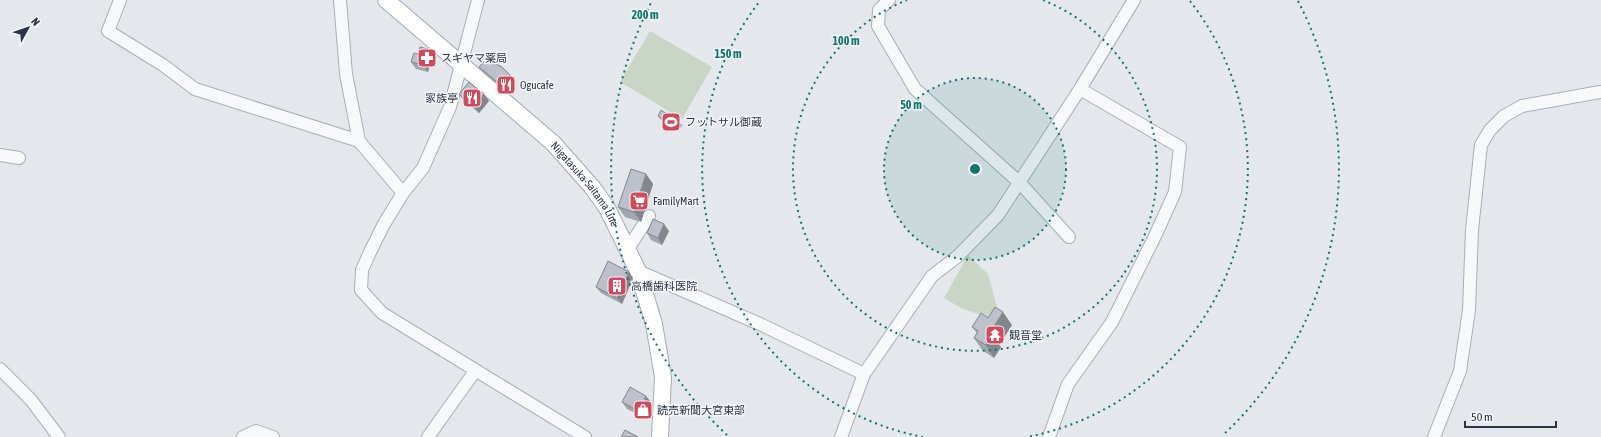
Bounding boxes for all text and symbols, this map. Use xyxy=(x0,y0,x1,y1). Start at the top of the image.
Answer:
north arrow xyxy=(8,8,48,48)
text: 200 m xyxy=(631,8,659,22)
text: N xyxy=(29,15,42,28)
text: 100 m xyxy=(832,34,860,48)
pharmacy icon: スギヤマ薬局 xyxy=(416,47,438,69)
text: 150 m xyxy=(714,47,742,61)
place label: スギヤマ薬局 xyxy=(441,52,507,64)
restaurant icon: Ogucafe xyxy=(495,74,517,96)
place label: Ogucafe xyxy=(520,79,554,91)
restaurant icon: 家族亭 xyxy=(461,87,483,109)
place label: 家族亭 xyxy=(425,92,458,104)
text: 50 m xyxy=(900,98,922,112)
sports icon: フットサル御蔵 xyxy=(660,111,682,133)
place label: フットサル御蔵 xyxy=(685,116,762,128)
street label: Niigatasuka-Saitama Line xyxy=(549,139,621,228)
centre of rings xyxy=(968,162,982,176)
supermarket icon: FamilyMart xyxy=(628,190,650,212)
place label: FamilyMart xyxy=(653,195,699,207)
building icon: 高橋歯科医院 xyxy=(606,275,628,297)
place label: 高橋歯科医院 xyxy=(631,280,697,292)
temple icon: 観音堂 xyxy=(984,324,1006,346)
place label: 観音堂 xyxy=(1009,329,1042,341)
shop icon: 読売新聞大宮東部 xyxy=(632,399,654,421)
scale bar xyxy=(1465,403,1556,429)
place label: 読売新聞大宮東部 xyxy=(657,404,745,416)
text: 50 m xyxy=(1471,410,1493,424)

